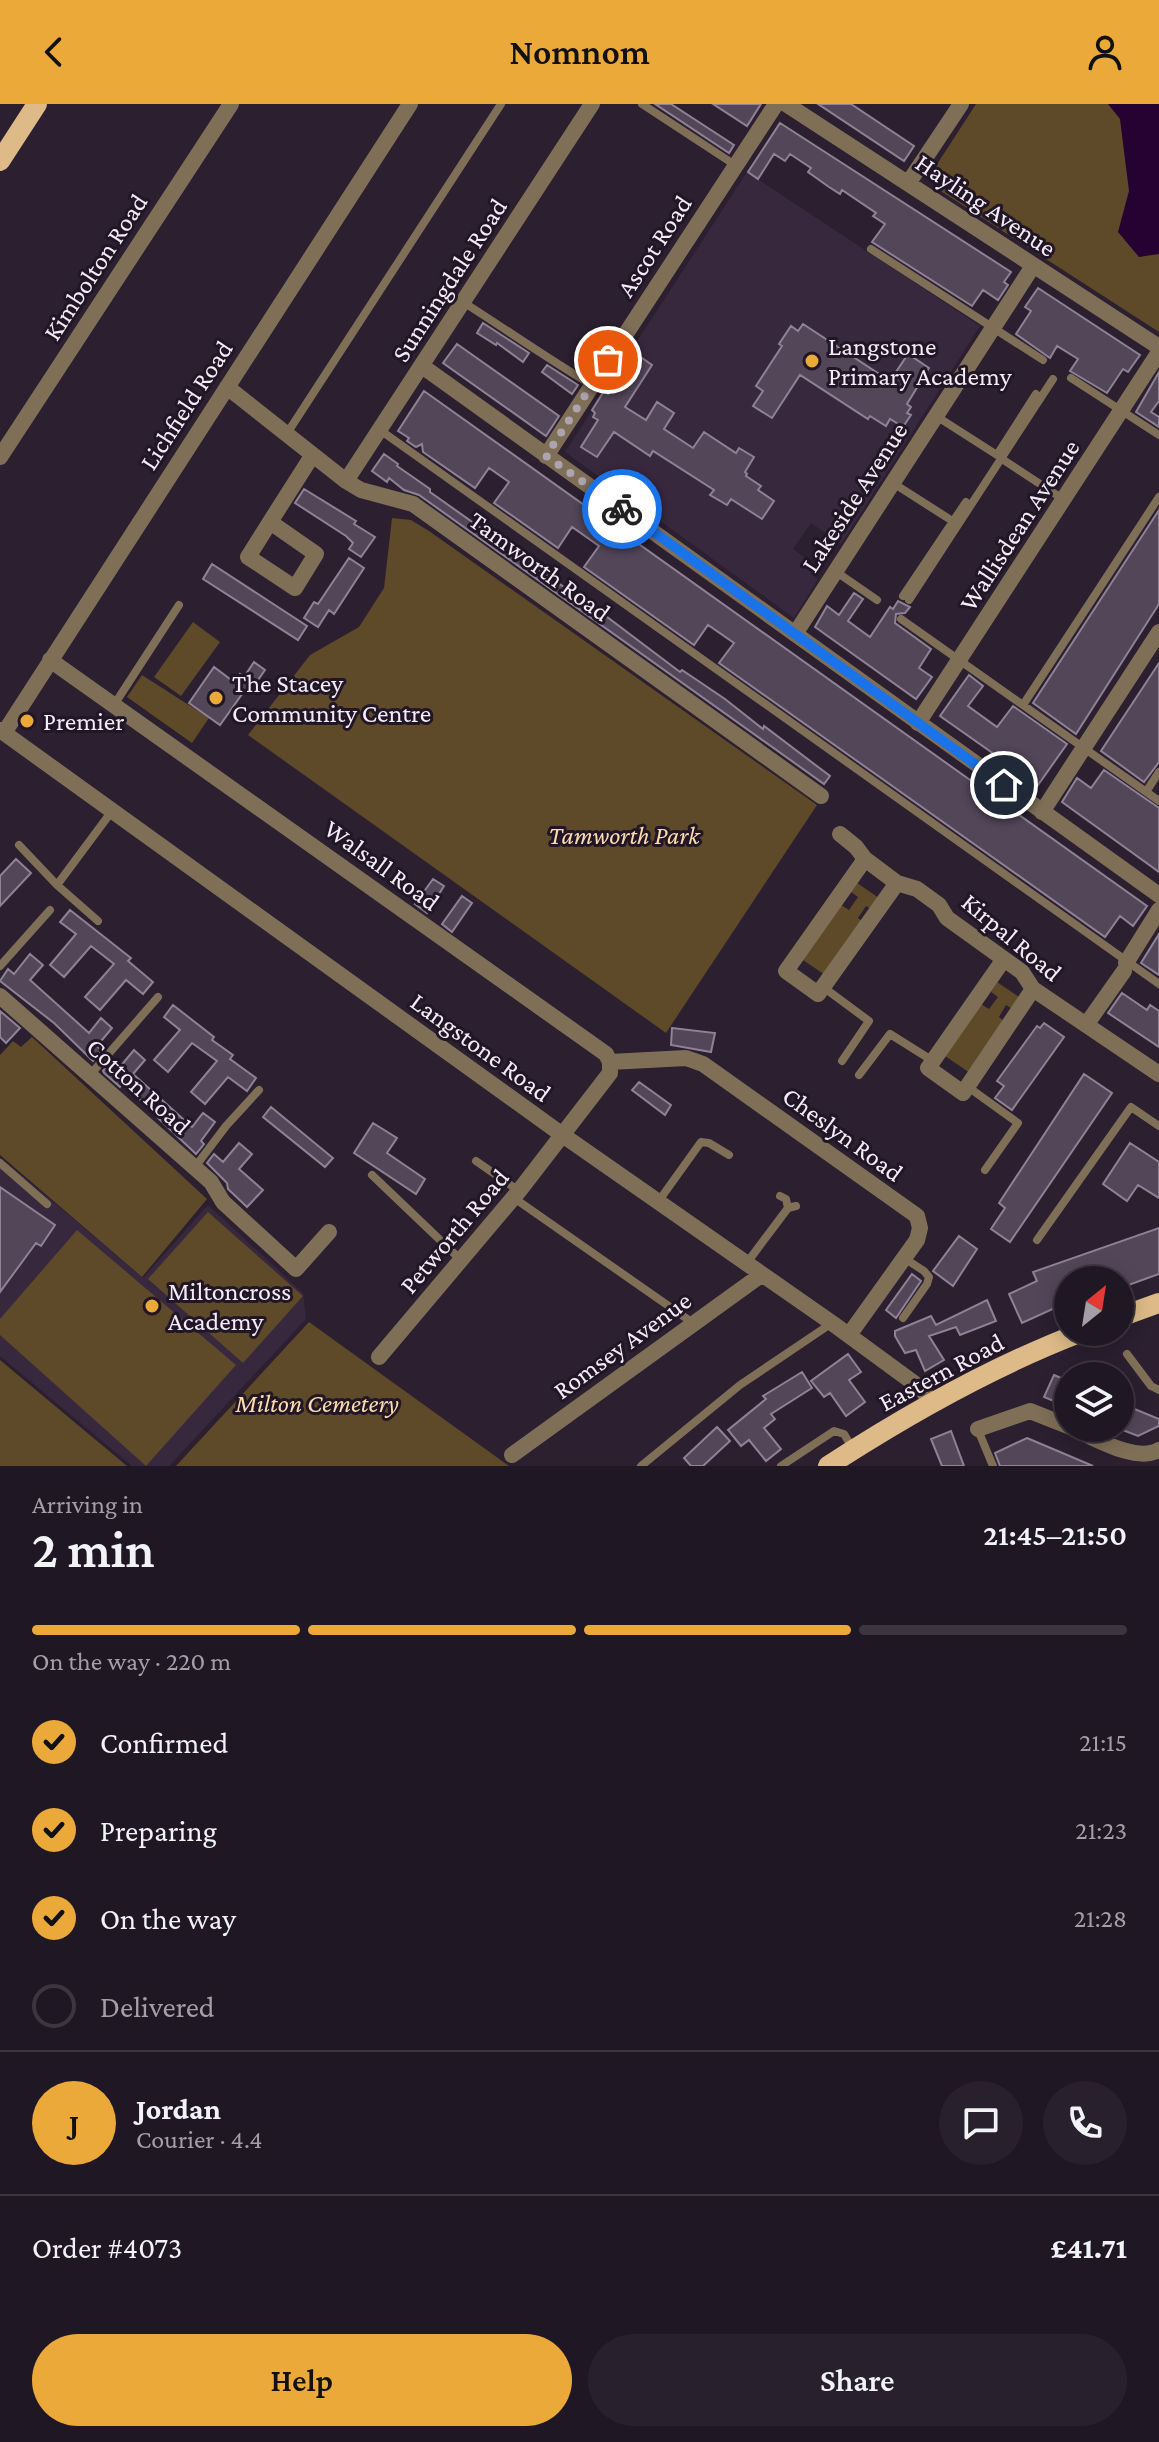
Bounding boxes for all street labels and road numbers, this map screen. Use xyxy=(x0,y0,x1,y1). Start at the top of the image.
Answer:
street label: Hayling Avenue xyxy=(910,148,1061,263)
street label: Kimbolton Road xyxy=(37,188,154,346)
street label: Ascot Road xyxy=(611,190,698,302)
street label: Sunningdale Road xyxy=(386,193,513,367)
street label: Lichfield Road xyxy=(134,335,239,475)
street label: Lakeside Avenue xyxy=(795,417,913,577)
street label: Wallisdean Avenue xyxy=(953,434,1085,616)
street label: Tamworth Road xyxy=(463,505,616,627)
street label: Walsall Road xyxy=(319,814,445,917)
street label: Kirpal Road xyxy=(956,887,1068,988)
street label: Langstone Road xyxy=(405,987,557,1108)
street label: Cotton Road xyxy=(81,1032,197,1141)
street label: Cheslyn Road xyxy=(777,1081,909,1188)
street label: Petworth Road xyxy=(394,1163,515,1299)
street label: Romsey Avenue xyxy=(548,1286,697,1405)
street label: Eastern Road xyxy=(874,1327,1009,1417)

